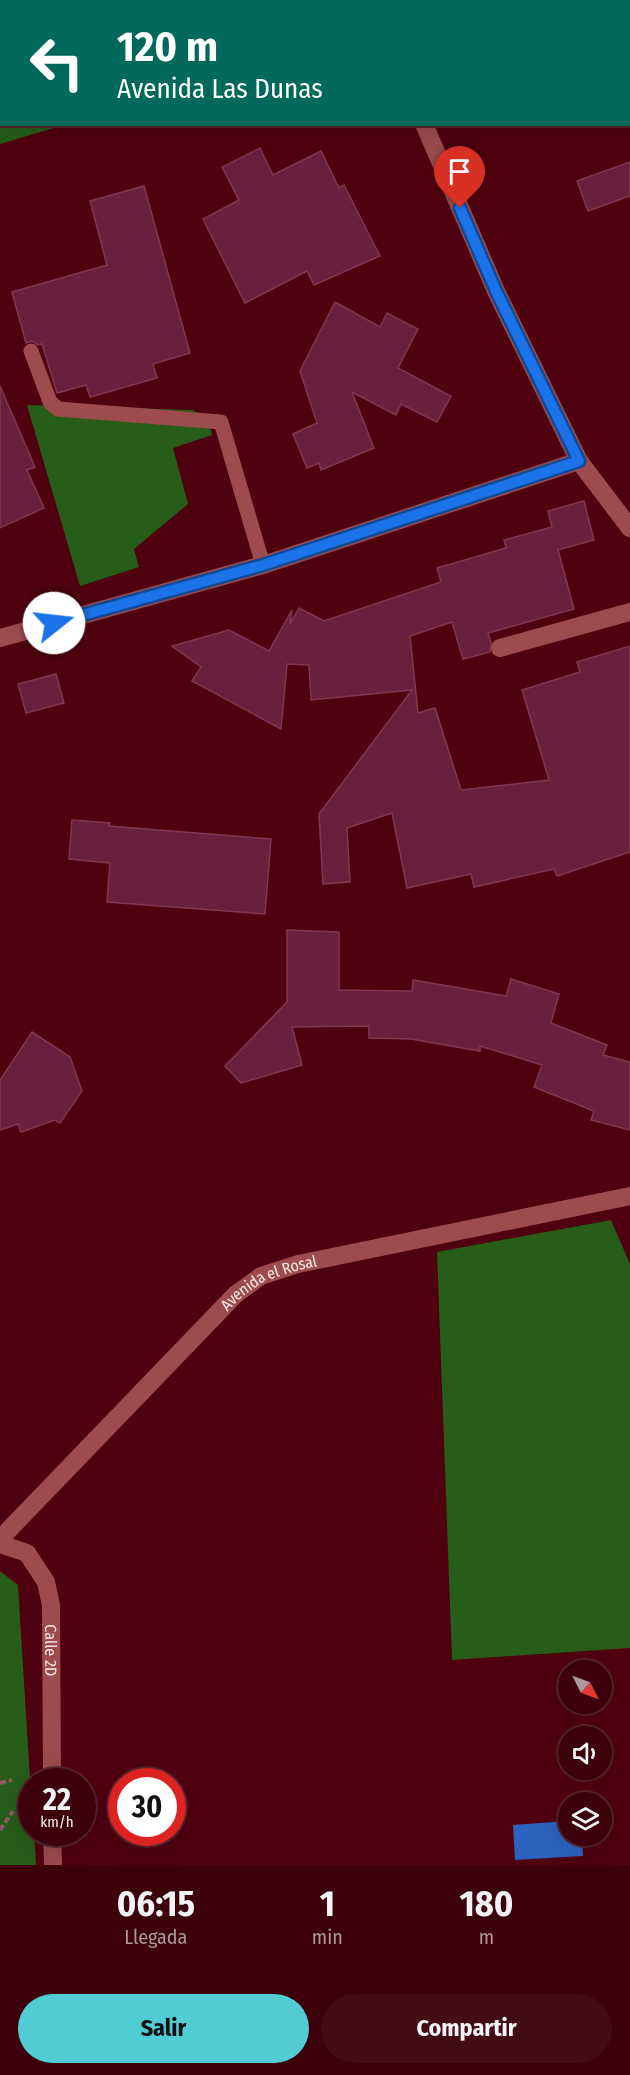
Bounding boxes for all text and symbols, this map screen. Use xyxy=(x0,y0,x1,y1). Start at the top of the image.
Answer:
text: 120 m xyxy=(117,22,218,72)
icon: left xyxy=(18,24,96,102)
text: Avenida Las Dunas xyxy=(117,73,323,105)
pin xyxy=(434,146,485,208)
icon: arrive xyxy=(443,155,476,188)
position arrow xyxy=(22,591,86,655)
street label: Avenida el Rosal xyxy=(216,1251,318,1314)
street label: Calle 2D xyxy=(42,1624,61,1676)
north arrow xyxy=(558,1660,612,1714)
map controls xyxy=(558,1660,612,1846)
button: sound xyxy=(558,1726,612,1780)
speed limit sign: 30 xyxy=(108,1768,186,1846)
text: 22 xyxy=(43,1782,71,1818)
button: layers xyxy=(558,1792,612,1846)
text: km/h xyxy=(40,1813,74,1831)
text: 06:15 xyxy=(117,1882,195,1926)
text: 1 xyxy=(320,1882,335,1926)
text: 180 xyxy=(459,1882,513,1926)
text: Llegada xyxy=(124,1925,187,1949)
text: min xyxy=(312,1925,343,1949)
text: m xyxy=(479,1925,494,1949)
button: Salir xyxy=(18,1994,309,2063)
button: Compartir xyxy=(321,1994,612,2063)

